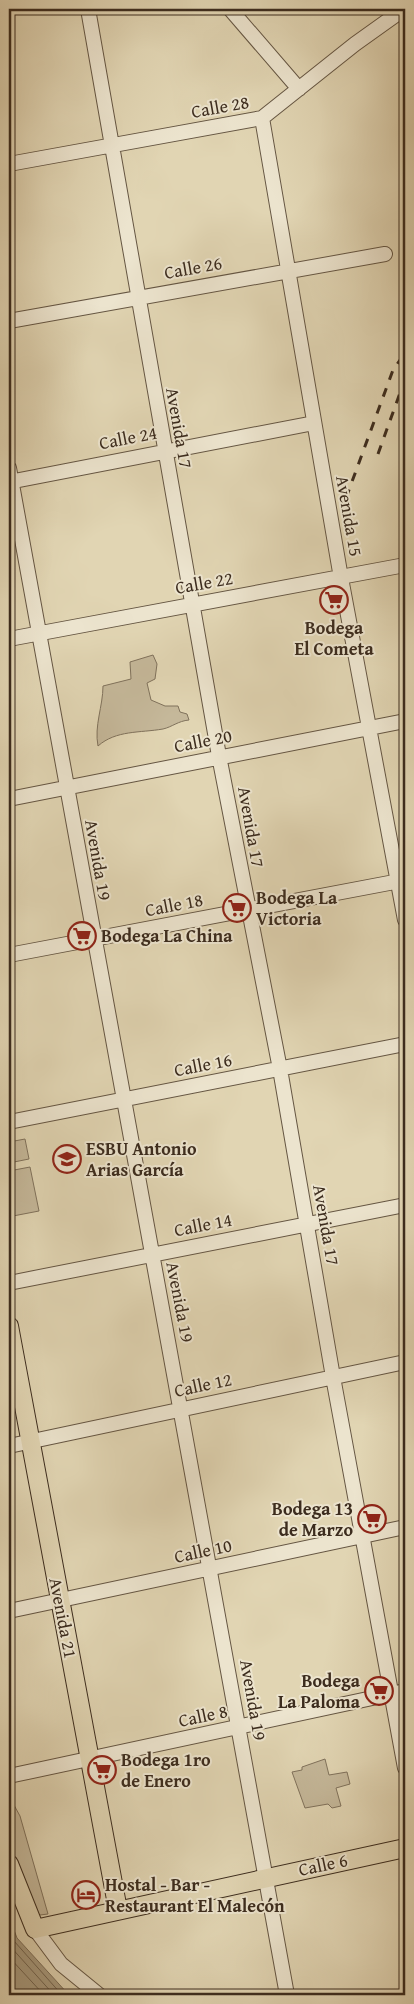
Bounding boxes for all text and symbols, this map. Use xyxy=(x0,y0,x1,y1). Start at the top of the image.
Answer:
street label: Calle 28 xyxy=(189,88,251,125)
street label: Calle 26 xyxy=(162,249,224,286)
street label: Avenida 17 xyxy=(159,385,200,470)
street label: Calle 24 xyxy=(97,419,159,456)
street label: Avenida 15 xyxy=(329,473,370,558)
street label: Calle 22 xyxy=(173,564,235,601)
supermarket icon: Bodega El Cometa xyxy=(319,585,349,615)
place label: Bodega El Cometa xyxy=(294,614,374,662)
street label: Calle 20 xyxy=(172,722,234,759)
street label: Avenida 17 xyxy=(231,784,272,869)
street label: Avenida 19 xyxy=(78,817,119,902)
place label: Bodega La Victoria xyxy=(256,884,338,932)
street label: Calle 18 xyxy=(143,886,205,923)
supermarket icon: Bodega La Victoria xyxy=(222,893,252,923)
supermarket icon: Bodega La China xyxy=(67,921,97,951)
place label: Bodega La China xyxy=(101,922,233,949)
street label: Calle 16 xyxy=(172,1046,234,1083)
place label: ESBU Antonio Arias García xyxy=(86,1135,197,1183)
school or university icon: ESBU Antonio Arias García xyxy=(52,1144,82,1174)
street label: Avenida 17 xyxy=(306,1182,347,1267)
street label: Calle 14 xyxy=(172,1206,234,1243)
street label: Avenida 19 xyxy=(159,1259,202,1345)
street label: Calle 12 xyxy=(172,1365,234,1404)
place label: Bodega 13 de Marzo xyxy=(272,1495,353,1543)
supermarket icon: Bodega 13 de Marzo xyxy=(357,1504,387,1534)
street label: Calle 10 xyxy=(172,1531,234,1570)
street label: Avenida 21 xyxy=(42,1575,85,1661)
street label: Avenida 19 xyxy=(233,1657,274,1742)
place label: Bodega La Paloma xyxy=(278,1667,361,1715)
supermarket icon: Bodega La Paloma xyxy=(364,1676,394,1706)
street label: Calle 8 xyxy=(176,1697,230,1734)
place label: Bodega 1ro de Enero xyxy=(121,1746,211,1794)
supermarket icon: Bodega 1ro de Enero xyxy=(87,1755,117,1785)
street label: Calle 6 xyxy=(296,1846,350,1883)
place label: Hostal - Bar - Restaurant El Malecón xyxy=(105,1871,285,1919)
hotel icon: Hostal - Bar - Restaurant El Malecón xyxy=(71,1880,101,1910)

